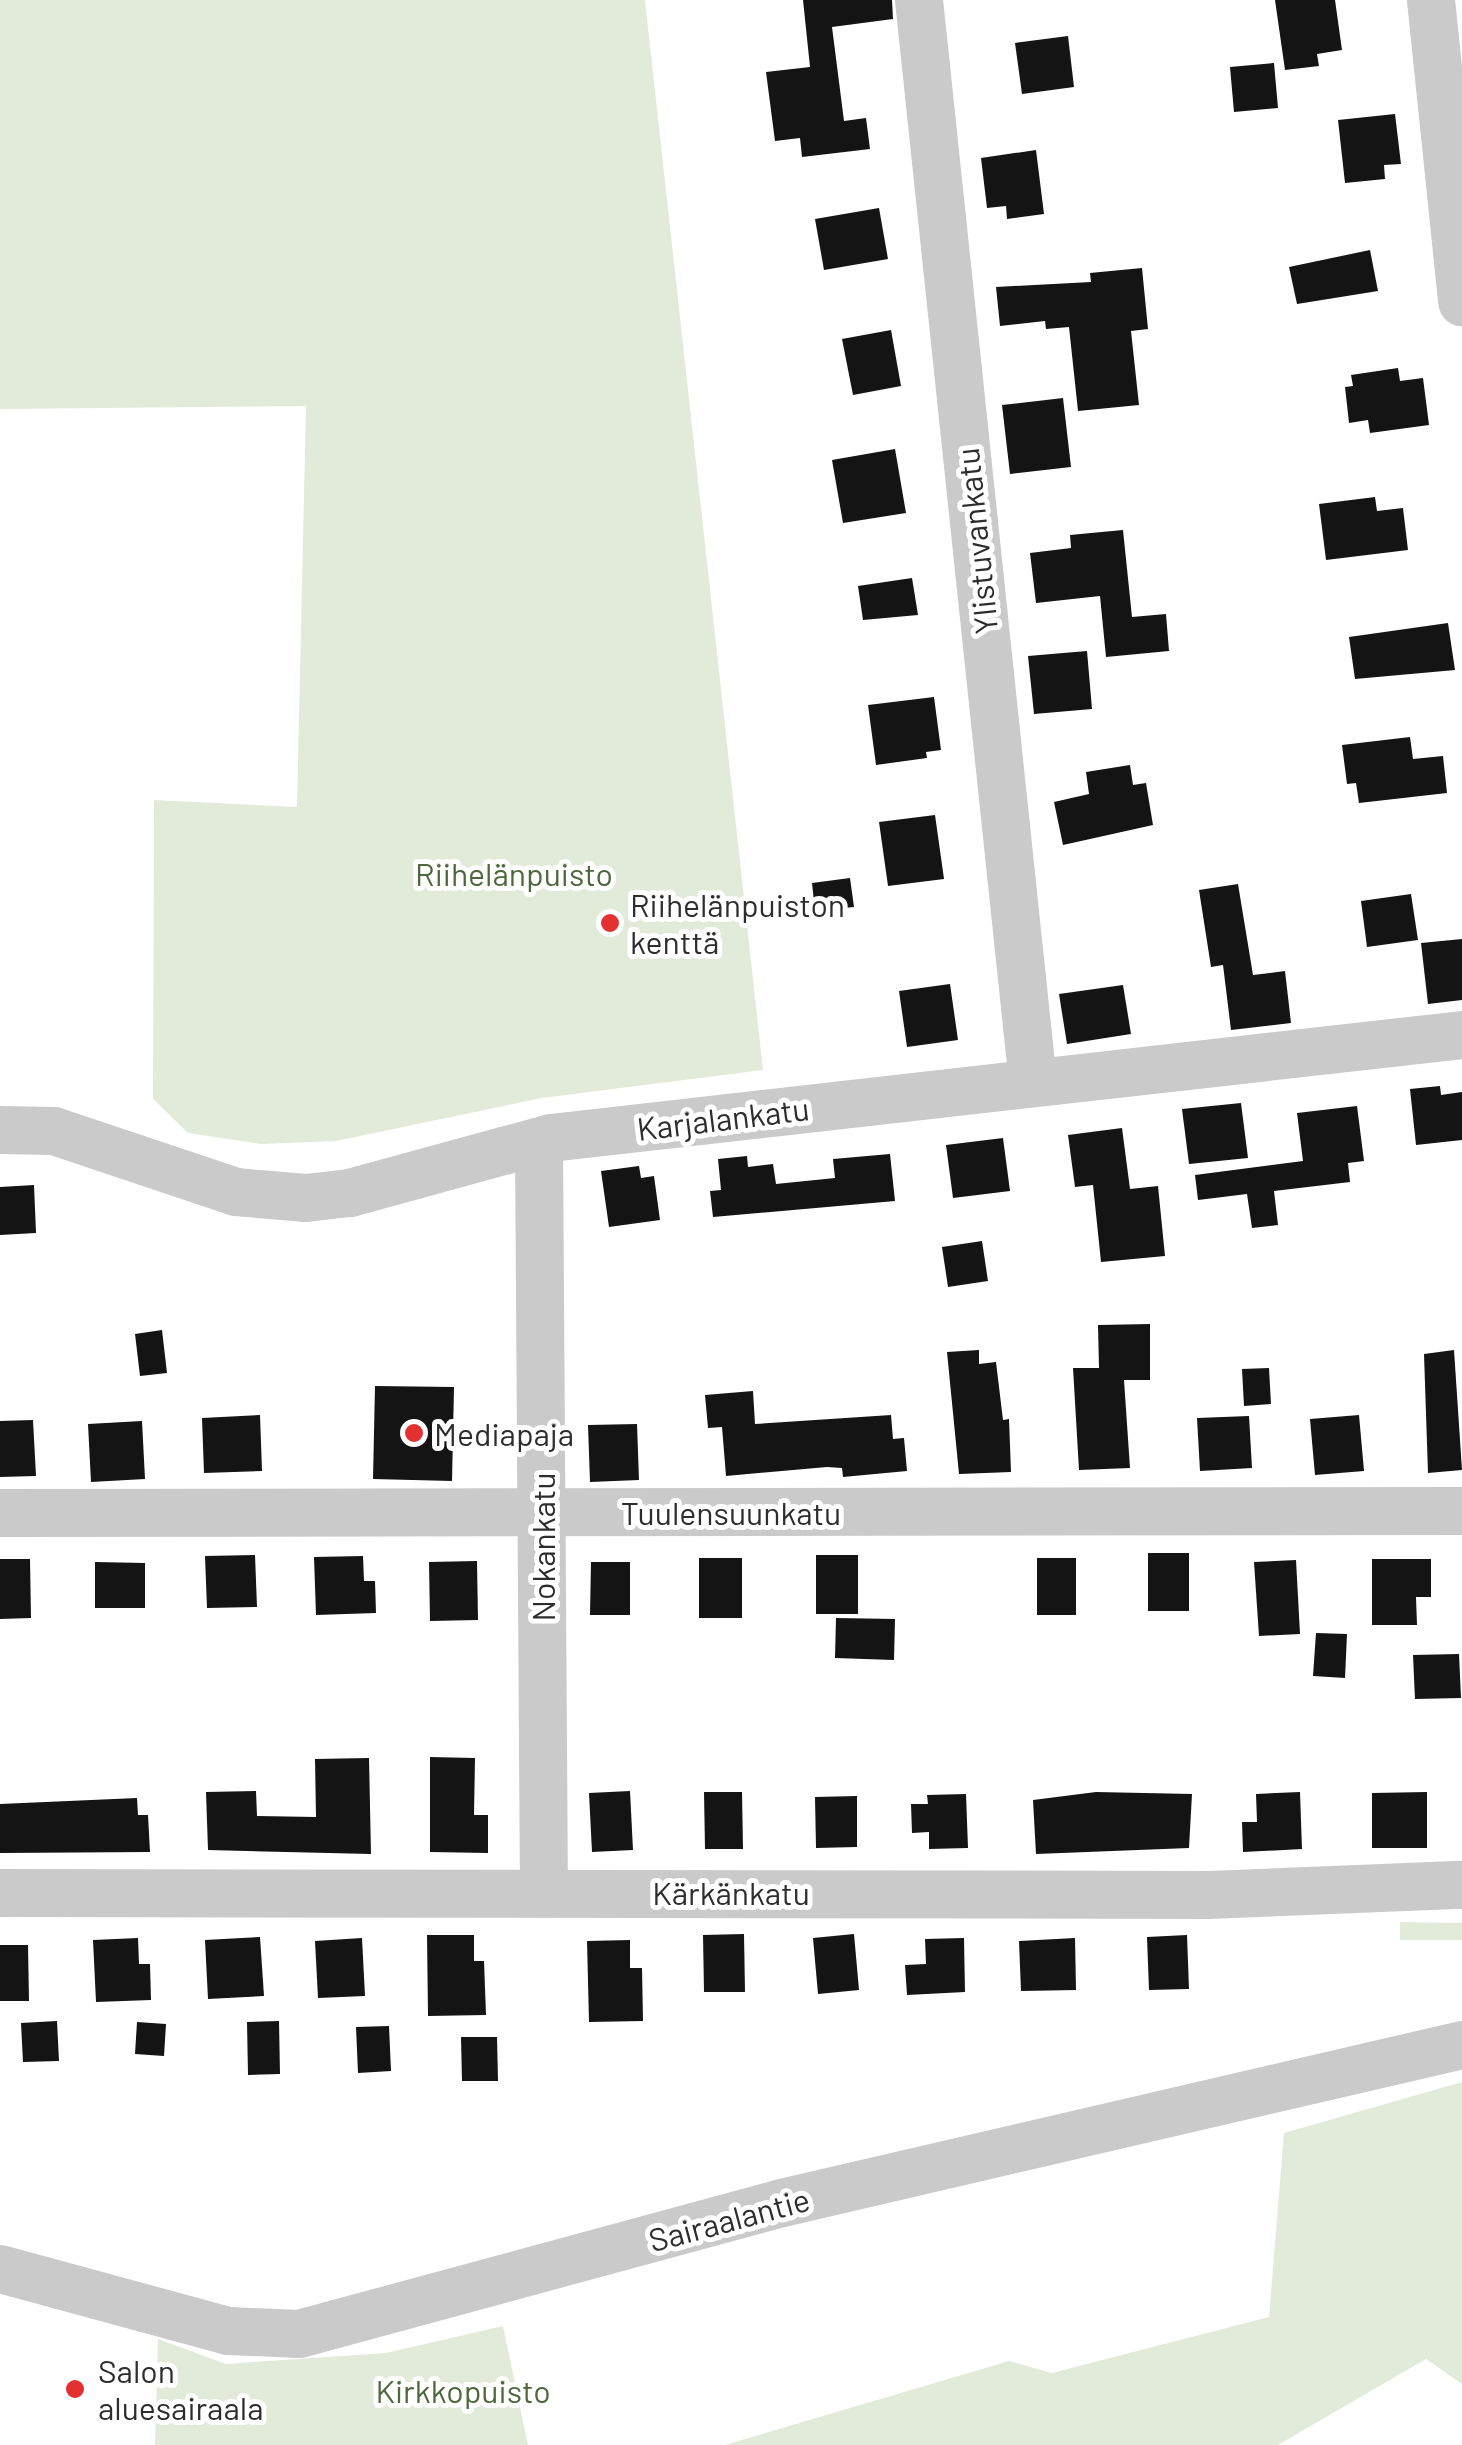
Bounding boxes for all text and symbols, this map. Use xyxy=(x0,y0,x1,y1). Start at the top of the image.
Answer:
street label: Ylistuvankatu xyxy=(947,446,1005,636)
park label: Riihelänpuisto xyxy=(415,854,613,892)
place label: Riihelänpuiston kenttä xyxy=(630,886,845,961)
marker: Riihelänpuiston kenttä xyxy=(599,912,621,934)
street label: Karjalankatu xyxy=(635,1088,811,1148)
place label: Mediapaja xyxy=(434,1414,574,1452)
marker: Mediapaja xyxy=(403,1422,425,1444)
street label: Nokankatu xyxy=(523,1472,561,1622)
street label: Tuulensuunkatu xyxy=(621,1493,841,1531)
street label: Kärkänkatu xyxy=(652,1873,810,1911)
street label: Sairaalantie xyxy=(644,2179,814,2259)
place label: Salon aluesairaala xyxy=(98,2352,264,2427)
park label: Kirkkopuisto xyxy=(375,2371,551,2409)
marker: Salon aluesairaala xyxy=(62,2376,88,2402)

